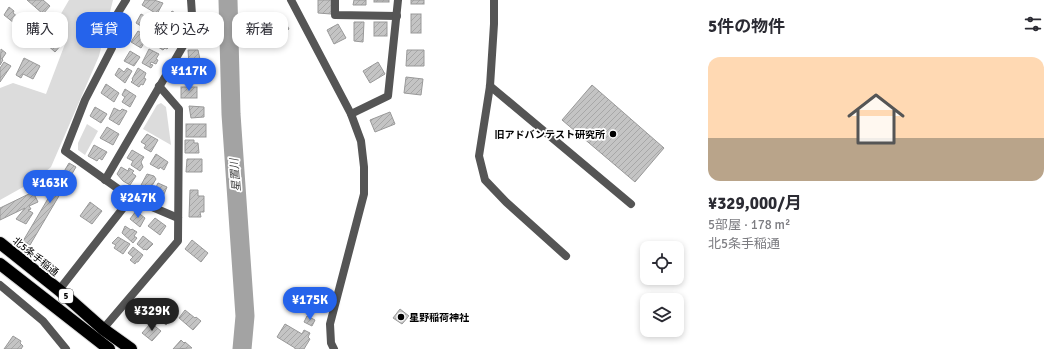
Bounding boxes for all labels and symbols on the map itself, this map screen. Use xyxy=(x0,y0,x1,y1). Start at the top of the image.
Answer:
pin: ¥117K xyxy=(161,58,217,92)
place label: 旧アドバンテスト研究所 xyxy=(495,129,605,141)
marker: 旧アドバンテスト研究所 xyxy=(608,129,618,139)
water label: 星置川 xyxy=(228,157,243,192)
pin: ¥163K xyxy=(22,170,78,204)
pin: ¥247K xyxy=(110,185,166,219)
street label: 北5条手稲通 xyxy=(10,235,61,279)
pin: ¥175K xyxy=(282,287,338,321)
road number: 5 xyxy=(59,289,73,303)
pin: ¥329K xyxy=(124,298,180,332)
marker: 星野稲荷神社 xyxy=(396,312,406,322)
place label: 星野稲荷神社 xyxy=(409,312,470,324)

